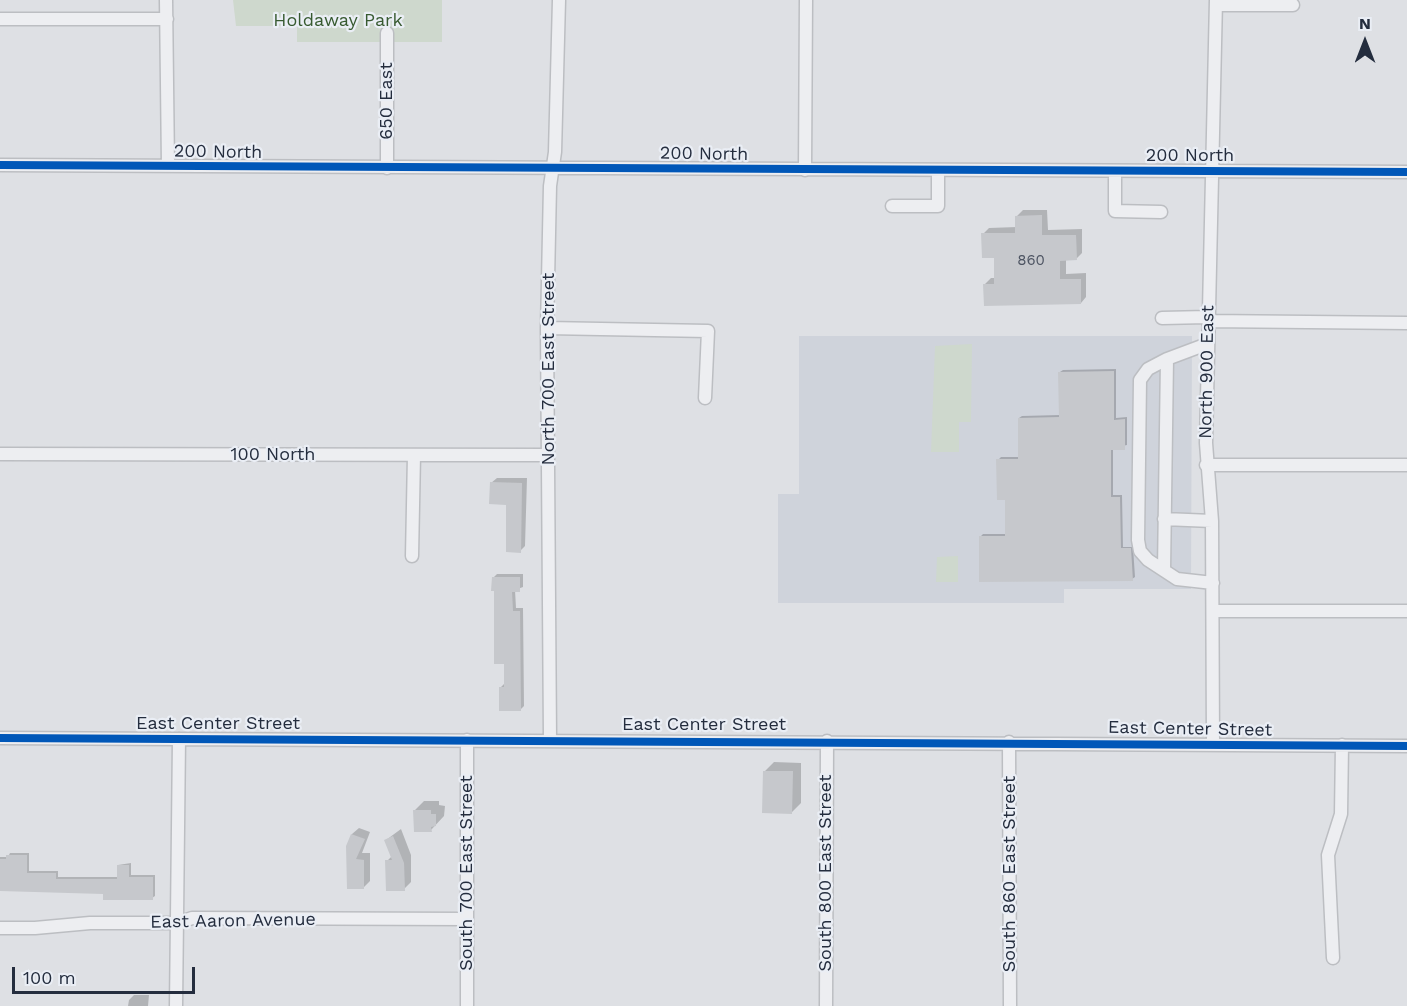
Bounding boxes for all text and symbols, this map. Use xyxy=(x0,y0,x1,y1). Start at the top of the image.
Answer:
park label: Holdaway Park xyxy=(273,10,403,32)
north arrow xyxy=(1335,12,1395,72)
text: N xyxy=(1359,14,1371,33)
street label: 650 East xyxy=(376,62,398,140)
street label: 200 North xyxy=(174,140,262,164)
street label: 200 North xyxy=(660,142,748,166)
street label: 200 North xyxy=(1146,145,1234,167)
house number: 860 xyxy=(1017,252,1045,270)
street label: North 700 East Street xyxy=(538,273,560,465)
street label: North 900 East xyxy=(1195,305,1219,439)
street label: 100 North xyxy=(231,444,315,466)
street label: East Center Street xyxy=(136,713,300,735)
street label: East Center Street xyxy=(622,714,786,736)
street label: East Center Street xyxy=(1108,717,1272,741)
street label: South 700 East Street xyxy=(456,775,478,971)
street label: South 800 East Street xyxy=(815,775,837,971)
street label: South 860 East Street xyxy=(999,776,1021,972)
street label: East Aaron Avenue xyxy=(150,909,316,933)
scale bar xyxy=(15,955,198,993)
text: 100 m xyxy=(23,967,76,988)

